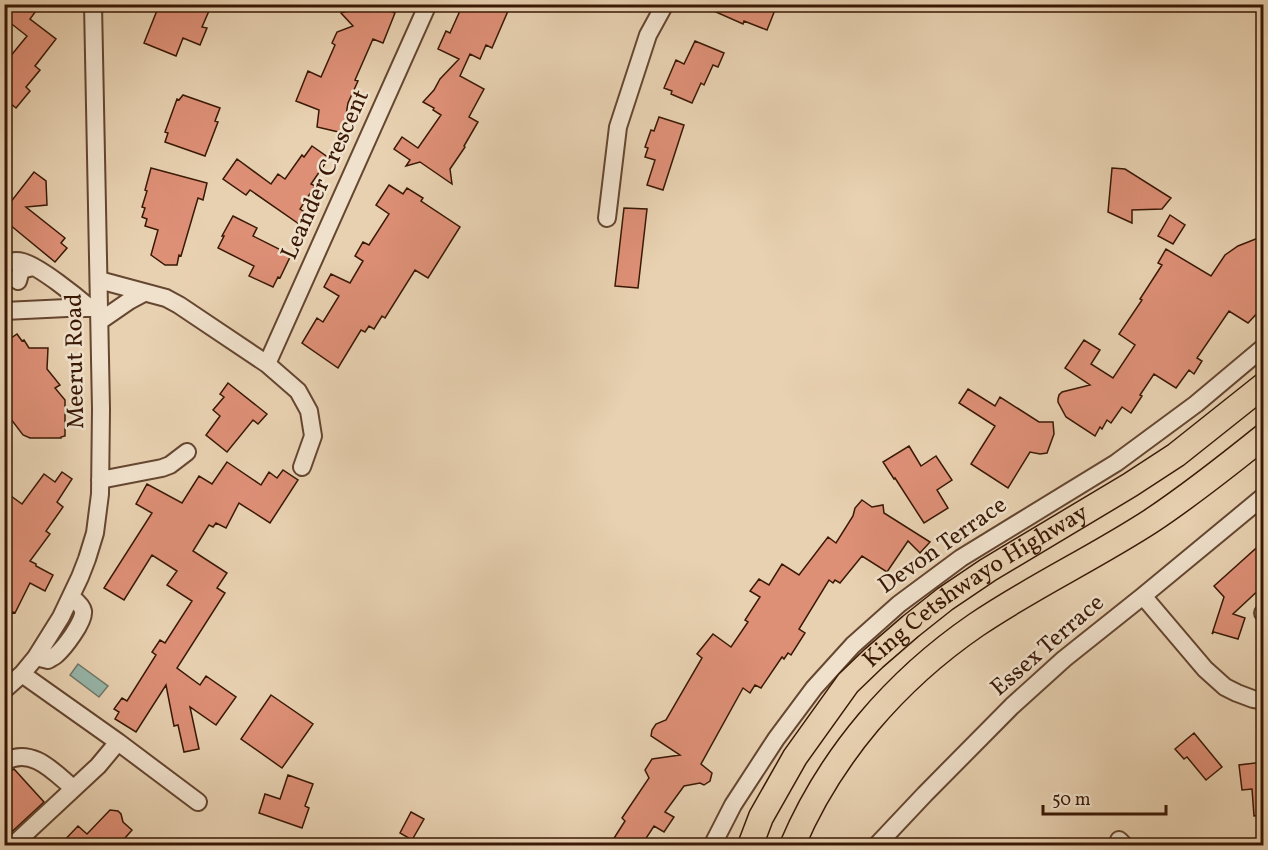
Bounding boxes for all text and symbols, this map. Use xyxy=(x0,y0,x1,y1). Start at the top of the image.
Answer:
street label: Leander Crescent xyxy=(273,84,379,266)
street label: Meerut Road xyxy=(58,293,94,429)
street label: Devon Terrace xyxy=(872,489,1014,603)
street label: King Cetshwayo Highway xyxy=(856,496,1095,677)
street label: Essex Terrace xyxy=(984,587,1112,705)
scale bar xyxy=(1043,778,1166,816)
text: 50 m xyxy=(1052,788,1091,813)

